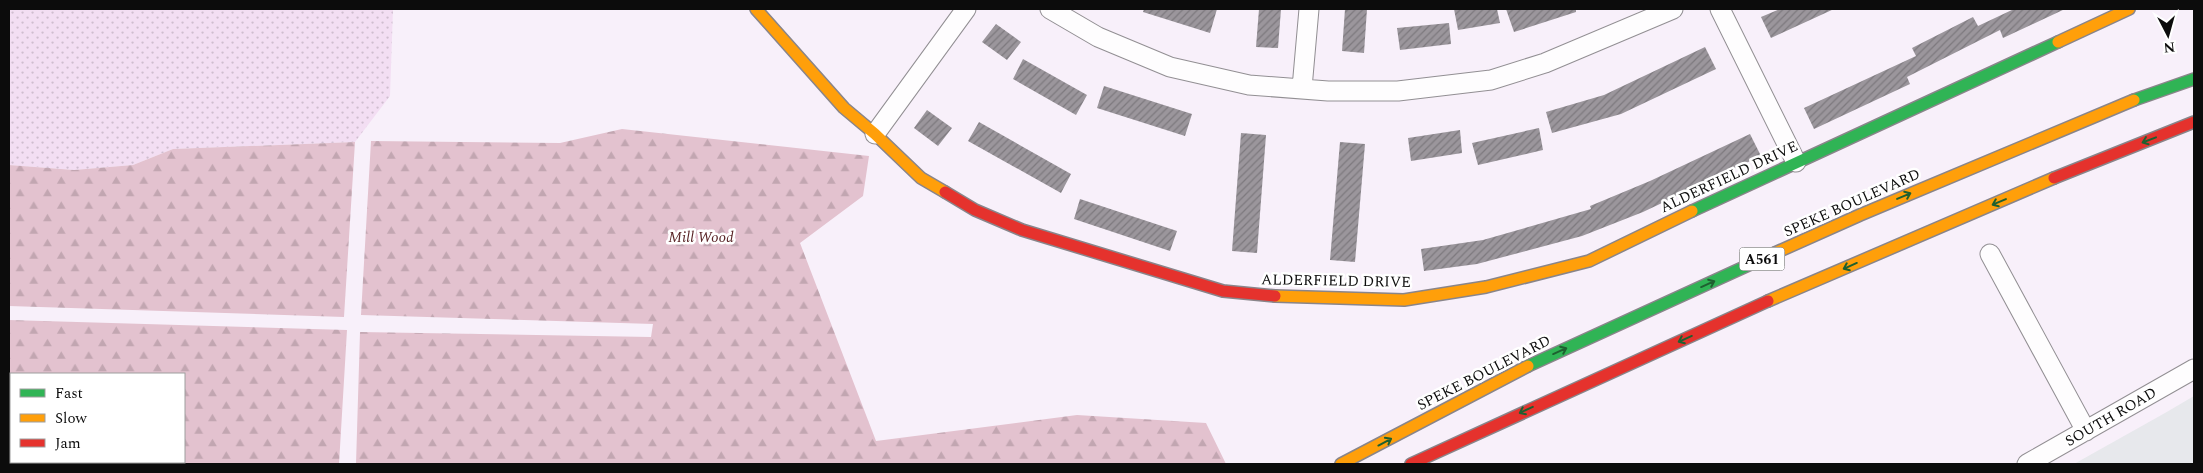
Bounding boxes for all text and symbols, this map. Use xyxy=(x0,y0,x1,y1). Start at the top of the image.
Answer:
north arrow xyxy=(2143,10,2193,60)
text: N xyxy=(2163,36,2176,58)
street label: ALDERFIELD DRIVE xyxy=(1656,135,1802,219)
one-way arrow xyxy=(2142,135,2157,145)
street label: SPEKE BOULEVARD xyxy=(1780,163,1924,243)
one-way arrow xyxy=(1896,191,1911,201)
one-way arrow xyxy=(1992,198,2007,208)
park label: Mill Wood xyxy=(668,226,734,249)
road number: A561 xyxy=(1740,248,1784,270)
one-way arrow xyxy=(1843,262,1858,272)
street label: ALDERFIELD DRIVE xyxy=(1261,268,1411,294)
one-way arrow xyxy=(1700,278,1715,288)
street label: SPEKE BOULEVARD xyxy=(1413,329,1555,417)
one-way arrow xyxy=(1678,334,1693,344)
one-way arrow xyxy=(1552,346,1567,355)
legend xyxy=(10,373,185,463)
street label: SOUTH ROAD xyxy=(2061,381,2161,453)
text: Fast xyxy=(55,382,83,405)
one-way arrow xyxy=(1519,406,1534,415)
text: Slow xyxy=(55,407,87,430)
text: Jam xyxy=(55,432,81,455)
one-way arrow xyxy=(1377,437,1392,447)

